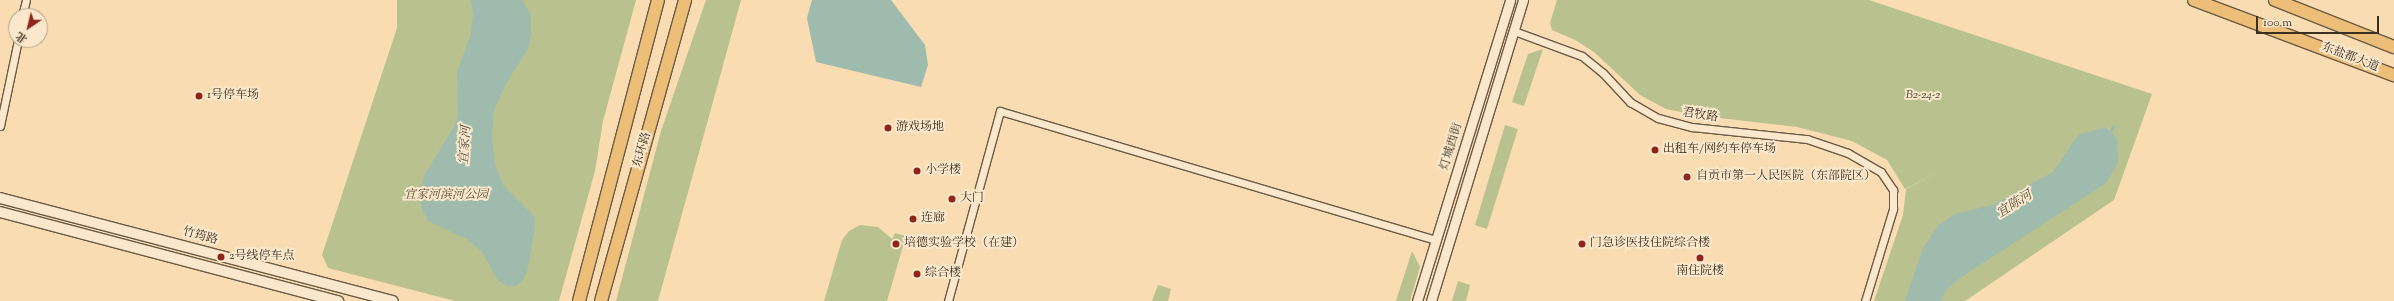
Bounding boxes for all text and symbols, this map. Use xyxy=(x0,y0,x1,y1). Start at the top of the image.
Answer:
north arrow xyxy=(8,8,48,48)
scale bar xyxy=(2258,8,2381,34)
text: 100 m xyxy=(2263,14,2292,32)
text: 北 xyxy=(13,27,31,47)
street label: 东盐都大道 xyxy=(2319,41,2381,75)
place label: 1号停车场 xyxy=(207,89,259,103)
park label: B2-24-2 xyxy=(1906,89,1940,103)
marker: 1号停车场 xyxy=(194,91,204,101)
street label: 君牧路 xyxy=(1681,106,1719,126)
place label: 游戏场地 xyxy=(896,121,944,135)
street label: 灯城西街 xyxy=(1438,122,1466,172)
marker: 游戏场地 xyxy=(883,123,893,133)
water label: 宜家河 xyxy=(457,125,475,165)
street label: 东环路 xyxy=(631,131,655,169)
place label: 出租车/网约车停车场 xyxy=(1663,143,1776,157)
marker: 出租车/网约车停车场 xyxy=(1650,145,1660,155)
place label: 小学楼 xyxy=(925,164,961,178)
marker: 小学楼 xyxy=(912,166,922,176)
place label: 自贡市第一人民医院（东部院区） xyxy=(1696,170,1876,184)
marker: 自贡市第一人民医院（东部院区） xyxy=(1681,171,1693,183)
water label: 宜陈河 xyxy=(1994,188,2036,222)
park label: 宜家河滨河公园 xyxy=(404,189,488,203)
place label: 大门 xyxy=(960,192,984,206)
marker: 大门 xyxy=(947,194,957,204)
place label: 连廊 xyxy=(921,212,945,226)
marker: 连廊 xyxy=(908,214,918,224)
street label: 竹筠路 xyxy=(181,225,219,249)
place label: 培德实验学校（在建） xyxy=(904,237,1024,251)
place label: 门急诊医技住院综合楼 xyxy=(1590,237,1710,251)
marker: 培德实验学校（在建） xyxy=(891,239,901,249)
marker: 门急诊医技住院综合楼 xyxy=(1577,239,1587,249)
place label: 2号线停车点 xyxy=(229,250,295,264)
marker: 2号线停车点 xyxy=(216,252,226,262)
marker: 南住院楼 xyxy=(1695,253,1705,263)
place label: 南住院楼 xyxy=(1676,265,1724,279)
place label: 综合楼 xyxy=(925,267,961,281)
marker: 综合楼 xyxy=(912,269,922,279)

